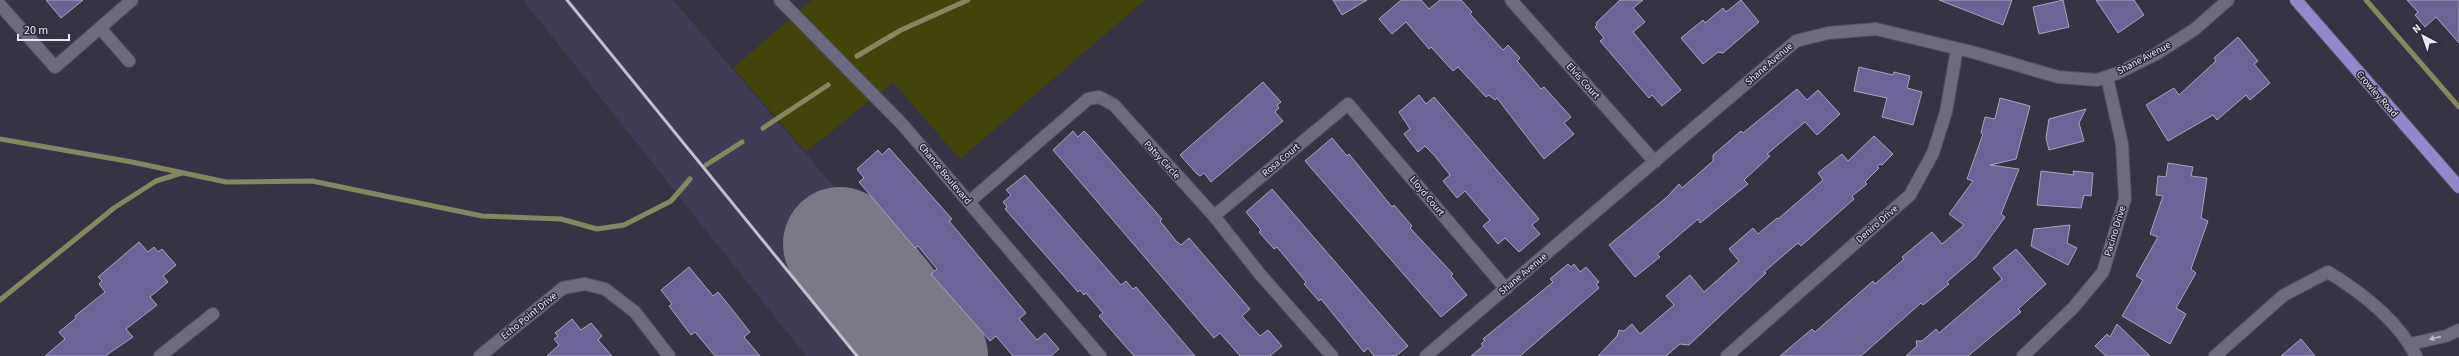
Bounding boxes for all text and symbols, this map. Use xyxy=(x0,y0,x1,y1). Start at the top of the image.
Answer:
scale bar xyxy=(18,16,69,42)
north arrow xyxy=(2403,16,2443,56)
text: N xyxy=(2409,21,2424,37)
text: 20 m xyxy=(24,22,48,39)
street label: Shane Avenue xyxy=(2115,38,2173,78)
street label: Shane Avenue xyxy=(1742,39,1796,89)
street label: Elvis Court xyxy=(1563,60,1604,103)
street label: Crowley Road xyxy=(2353,68,2401,120)
street label: Patsy Circle xyxy=(1141,138,1183,182)
street label: Rosa Court xyxy=(1259,140,1303,180)
street label: Chance Boulevard xyxy=(915,141,975,207)
street label: Lloyd Court xyxy=(1406,173,1448,220)
street label: Deniro Drive xyxy=(1853,202,1901,246)
street label: Pacino Drive xyxy=(2101,204,2129,258)
street label: Shane Avenue xyxy=(1496,250,1550,298)
street label: Echo Point Drive xyxy=(498,289,560,343)
one-way arrow xyxy=(2429,336,2441,342)

